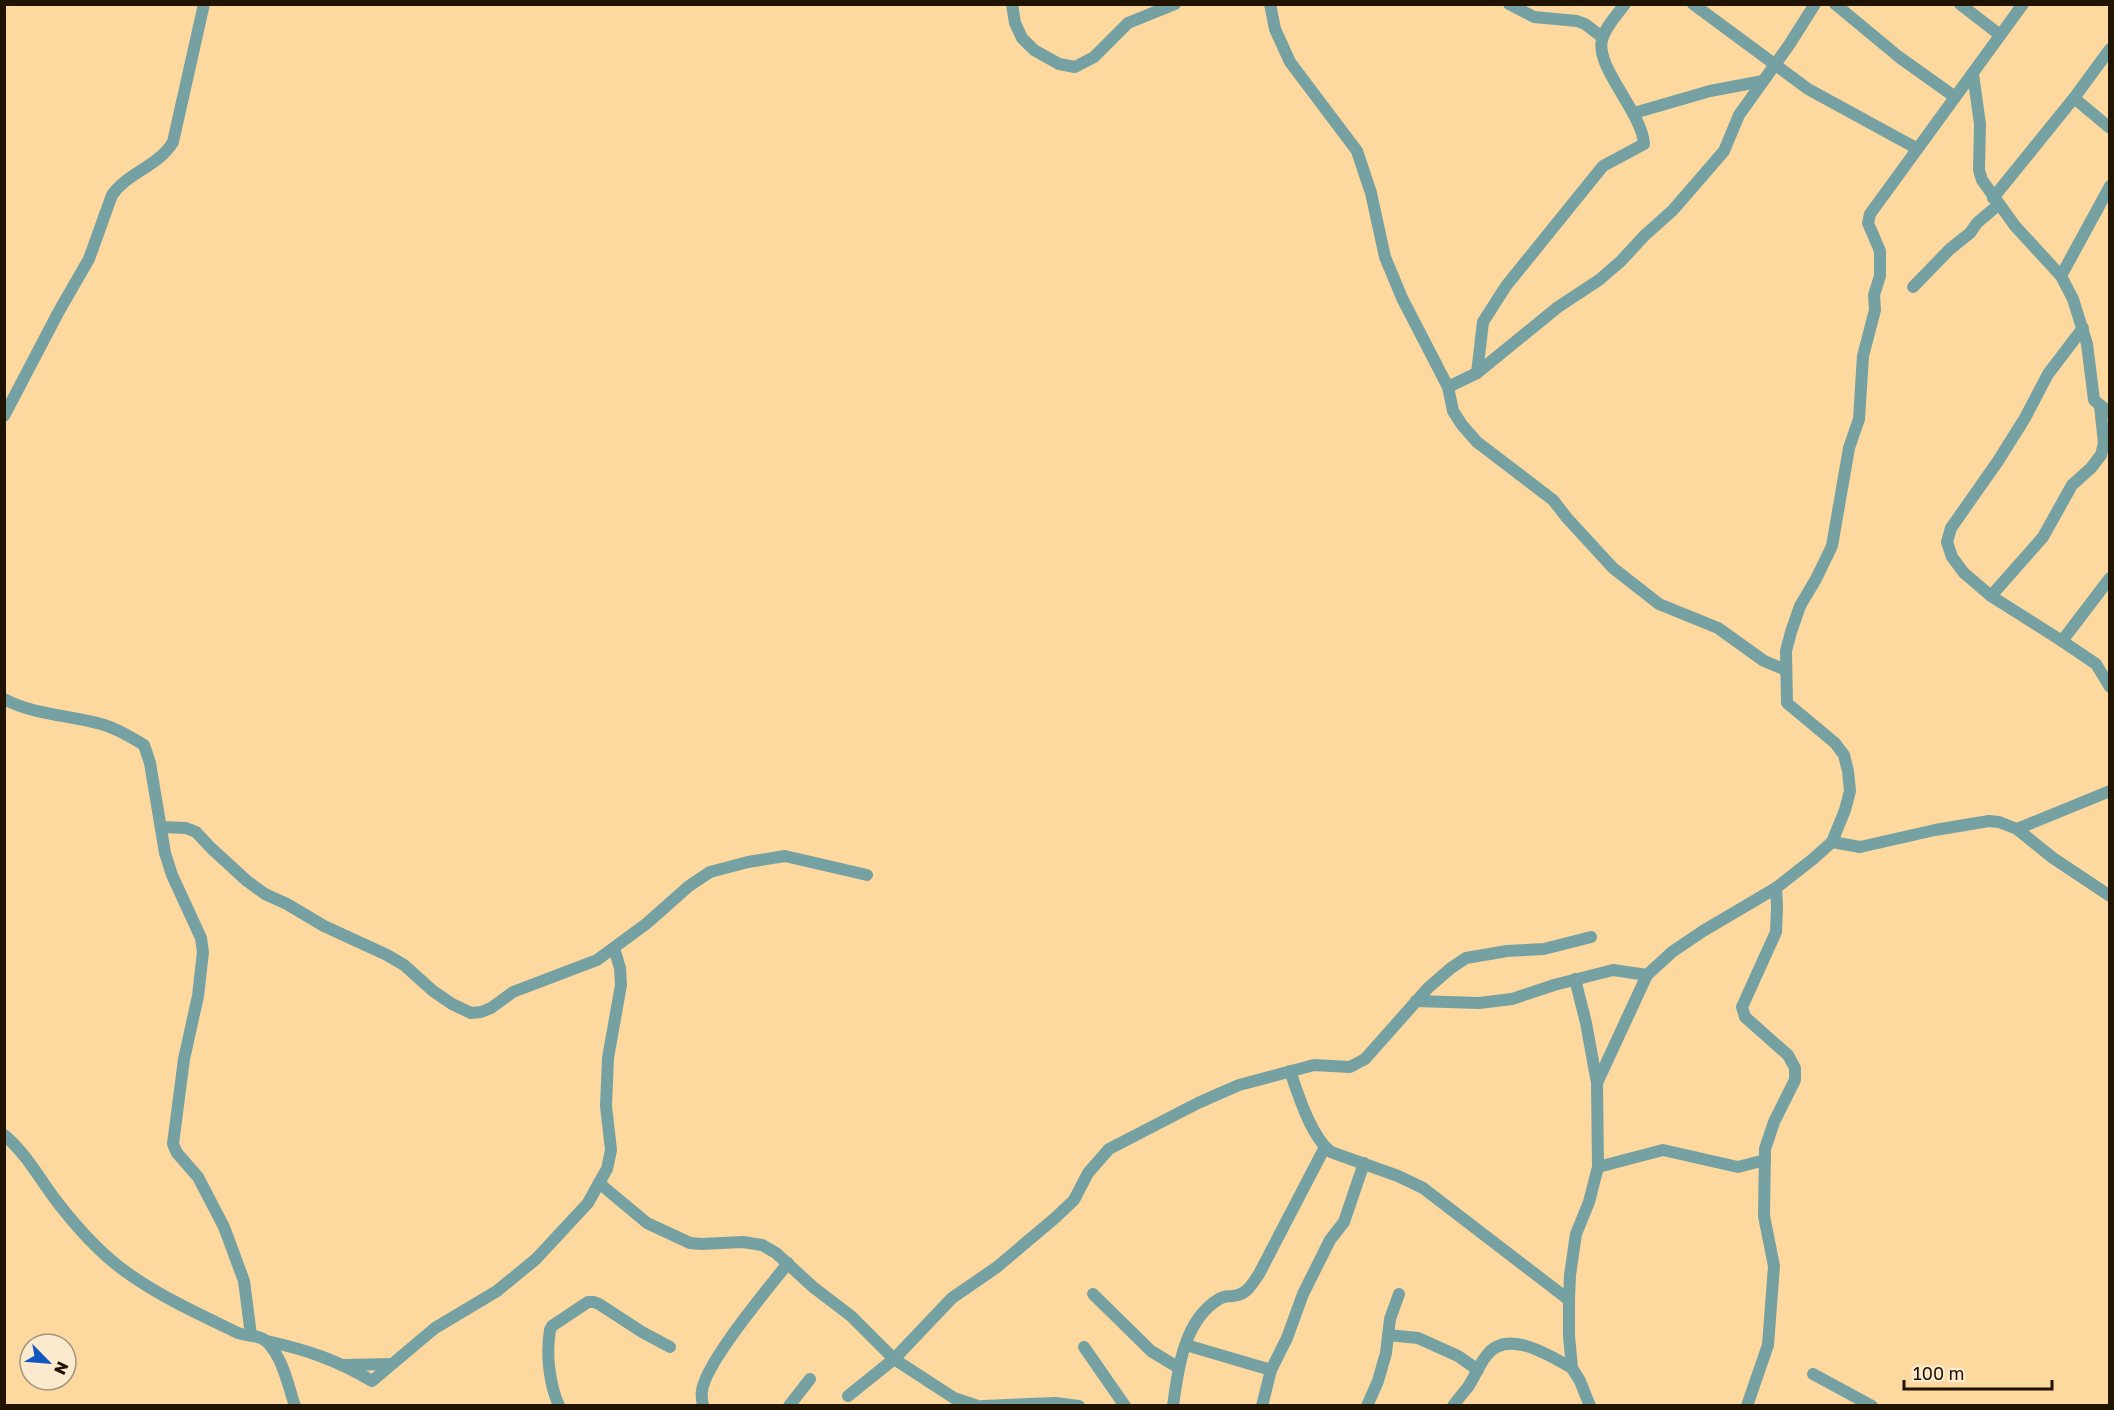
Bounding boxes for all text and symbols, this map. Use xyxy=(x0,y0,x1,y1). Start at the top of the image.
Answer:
north arrow xyxy=(18,1332,78,1392)
scale bar xyxy=(1904,1353,2052,1391)
text: N xyxy=(50,1359,73,1378)
text: 100 m xyxy=(1913,1362,1964,1384)

